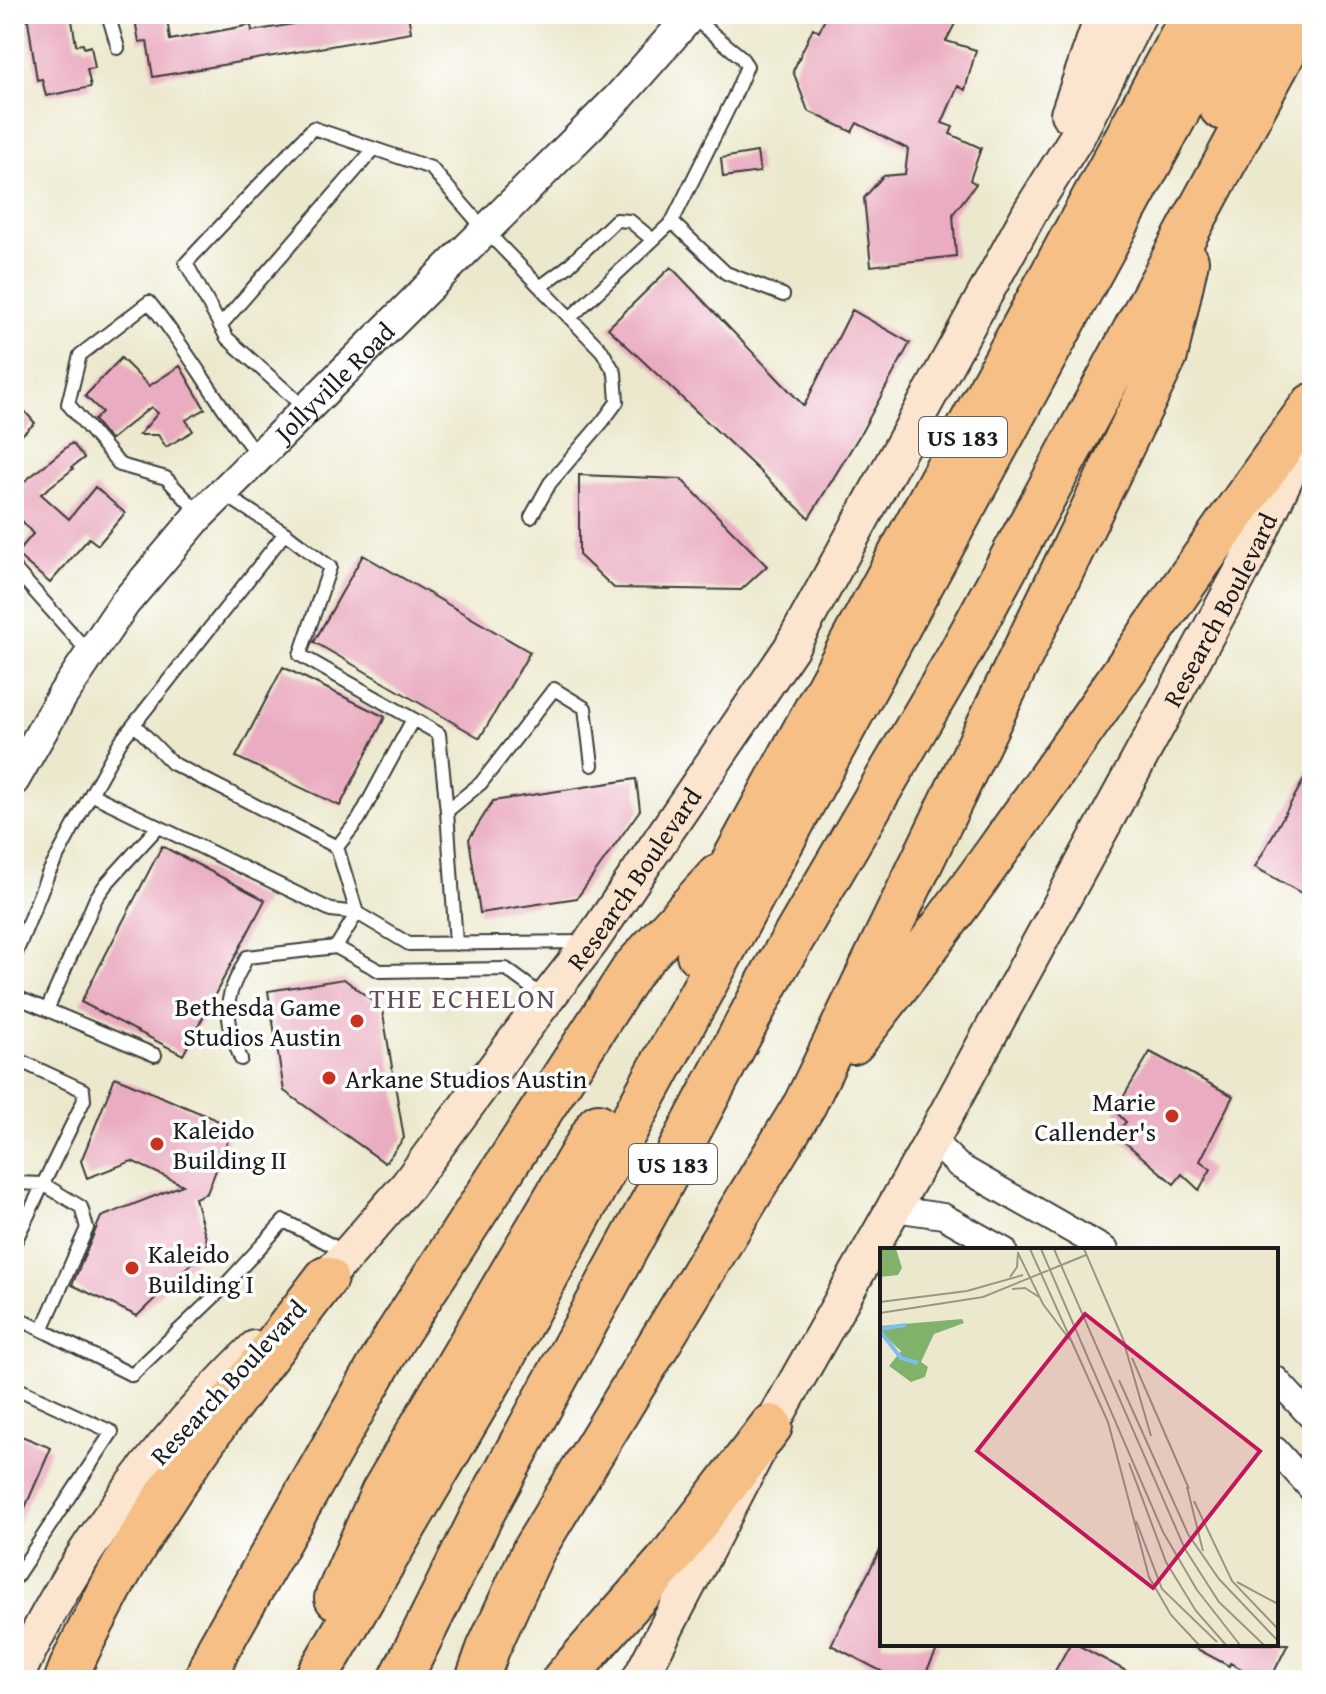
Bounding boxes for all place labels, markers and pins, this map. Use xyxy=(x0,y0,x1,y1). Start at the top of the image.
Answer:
place label: Bethesda Game Studios Austin xyxy=(175,987,341,1056)
marker: Bethesda Game Studios Austin xyxy=(348,1012,366,1030)
place label: Arkane Studios Austin xyxy=(345,1059,588,1098)
marker: Arkane Studios Austin xyxy=(320,1069,338,1087)
place label: Marie Callender's xyxy=(1034,1082,1156,1151)
marker: Marie Callender's xyxy=(1163,1107,1181,1125)
place label: Kaleido Building II xyxy=(173,1110,287,1179)
marker: Kaleido Building II xyxy=(148,1135,166,1153)
place label: Kaleido Building I xyxy=(148,1234,254,1303)
marker: Kaleido Building I xyxy=(123,1259,141,1277)

